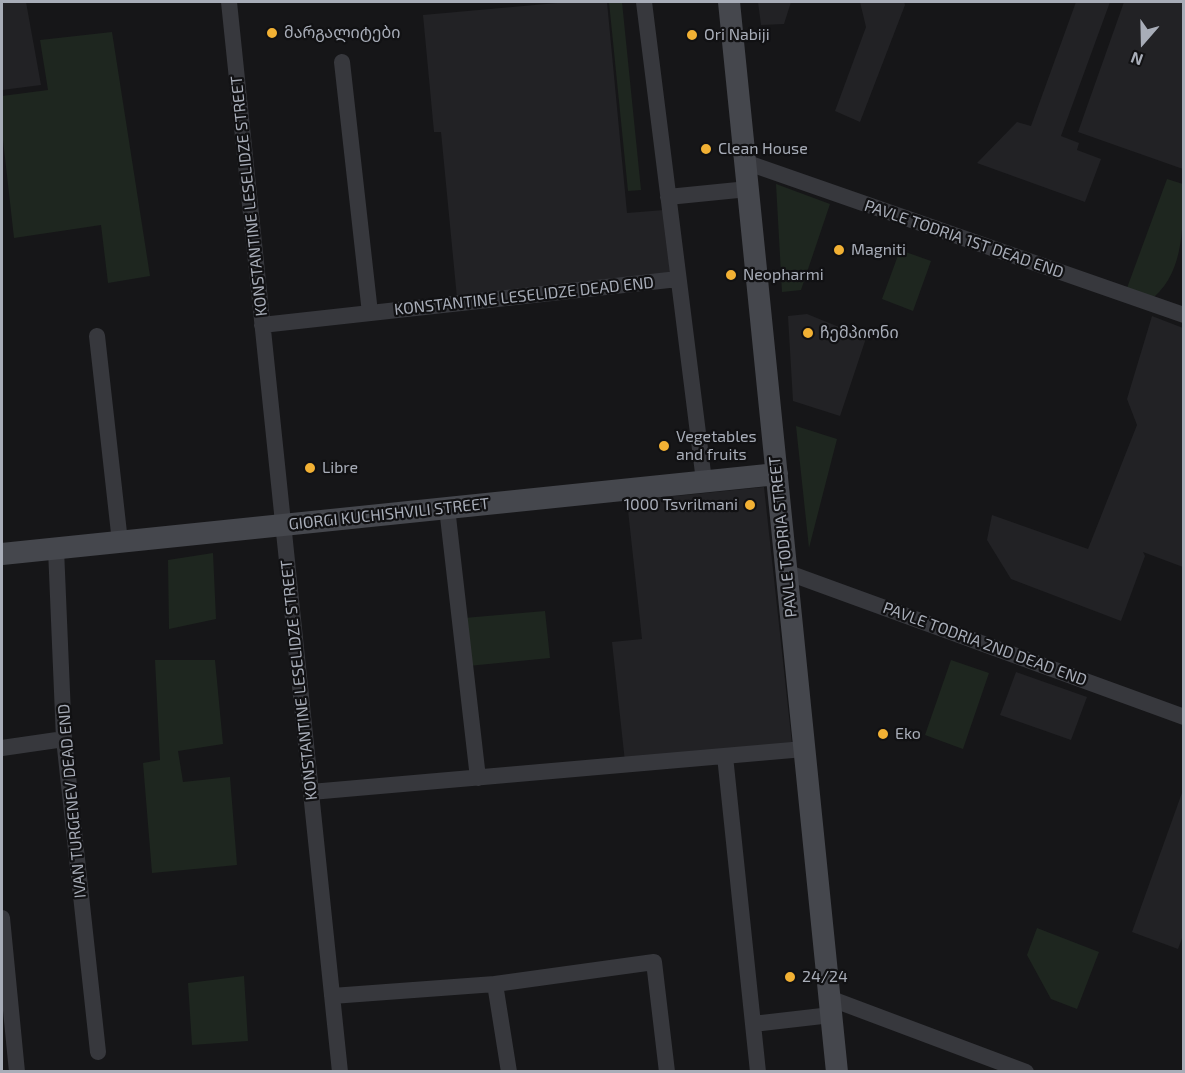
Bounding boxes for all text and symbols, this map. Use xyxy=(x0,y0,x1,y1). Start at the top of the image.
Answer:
north arrow xyxy=(1113,12,1173,72)
place label: მარგალიტები xyxy=(284,23,400,43)
place label: Ori Nabiji xyxy=(704,25,770,45)
marker: მარგალიტები xyxy=(265,26,279,40)
marker: Ori Nabiji xyxy=(685,28,699,42)
text: N xyxy=(1128,48,1145,70)
street label: KONSTANTINE LESELIDZE STREET xyxy=(227,75,271,317)
place label: Clean House xyxy=(718,139,808,159)
marker: Clean House xyxy=(699,142,713,156)
street label: PAVLE TODRIA 1ST DEAD END xyxy=(862,196,1066,282)
place label: Magniti xyxy=(851,240,906,260)
marker: Magniti xyxy=(832,243,846,257)
place label: Neopharmi xyxy=(743,265,824,285)
marker: Neopharmi xyxy=(724,268,738,282)
street label: KONSTANTINE LESELIDZE DEAD END xyxy=(393,273,655,319)
place label: ჩემპიონი xyxy=(820,323,899,343)
marker: ჩემპიონი xyxy=(801,326,815,340)
place label: Vegetables and fruits xyxy=(676,427,757,465)
marker: Vegetables and fruits xyxy=(657,439,671,453)
street label: PAVLE TODRIA STREET xyxy=(765,455,801,619)
place label: Libre xyxy=(322,458,358,478)
marker: Libre xyxy=(303,461,317,475)
street label: GIORGI KUCHISHVILI STREET xyxy=(288,494,490,534)
place label: 1000 Tsvrilmani xyxy=(624,495,738,515)
marker: 1000 Tsvrilmani xyxy=(743,498,757,512)
street label: KONSTANTINE LESELIDZE STREET xyxy=(277,559,321,801)
street label: PAVLE TODRIA 2ND DEAD END xyxy=(880,598,1090,690)
street label: IVAN TURGENEV DEAD END xyxy=(54,703,90,899)
place label: Eko xyxy=(895,724,921,744)
marker: Eko xyxy=(876,727,890,741)
place label: 24/24 xyxy=(802,967,848,987)
marker: 24/24 xyxy=(783,970,797,984)

